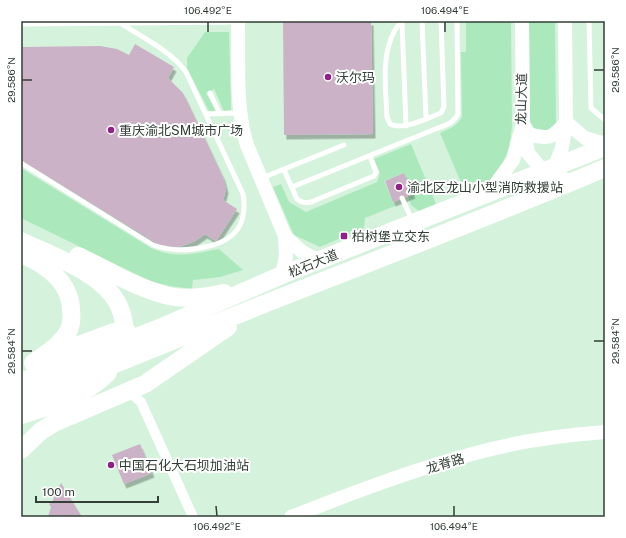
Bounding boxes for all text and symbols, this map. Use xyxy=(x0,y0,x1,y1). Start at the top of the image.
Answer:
text: 106.492°E xyxy=(184,4,232,16)
text: 106.494°E xyxy=(421,4,469,16)
text: 29.586°N xyxy=(609,47,621,93)
text: 29.586°N xyxy=(5,57,17,103)
place label: 沃尔玛 xyxy=(336,70,375,85)
marker: 沃尔玛 xyxy=(323,72,333,82)
street label: 龙山大道 xyxy=(514,73,529,125)
place label: 重庆渝北SM城市广场 xyxy=(119,123,243,138)
marker: 重庆渝北SM城市广场 xyxy=(106,125,116,135)
place label: 渝北区龙山小型消防救援站 xyxy=(407,180,563,195)
marker: 渝北区龙山小型消防救援站 xyxy=(394,182,404,192)
place label: 柏树堡立交东 xyxy=(352,229,430,244)
marker: 柏树堡立交东 xyxy=(339,231,349,241)
street label: 松石大道 xyxy=(286,247,340,280)
text: 29.584°N xyxy=(609,318,621,364)
text: 29.584°N xyxy=(5,328,17,374)
street label: 龙脊路 xyxy=(424,451,466,476)
place label: 中国石化大石坝加油站 xyxy=(119,458,249,473)
marker: 中国石化大石坝加油站 xyxy=(106,460,116,470)
scale bar xyxy=(36,478,158,504)
text: 100 m xyxy=(42,485,75,499)
text: 106.492°E xyxy=(193,520,241,532)
text: 106.494°E xyxy=(430,520,478,532)

